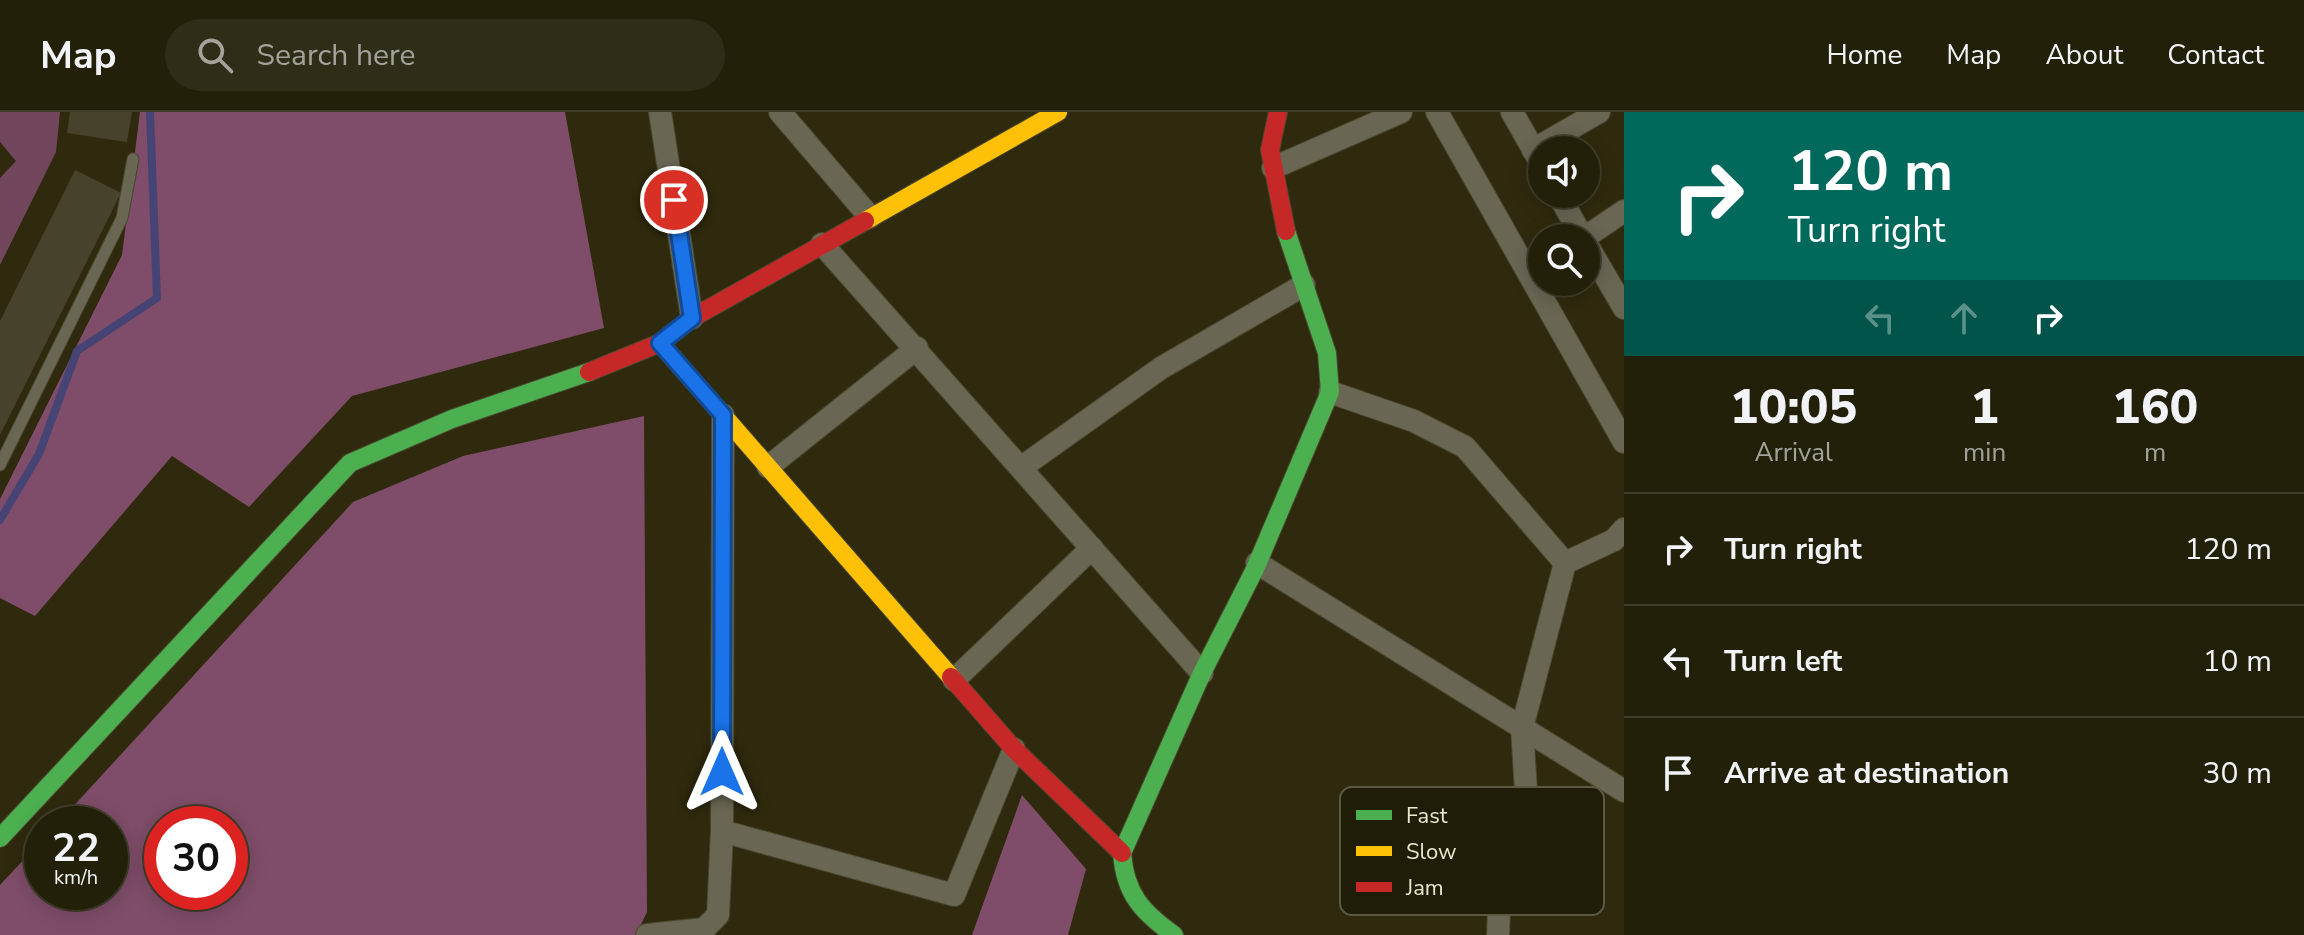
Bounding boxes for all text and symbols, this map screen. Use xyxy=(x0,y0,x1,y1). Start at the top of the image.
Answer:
search box xyxy=(165,19,725,91)
text: Map xyxy=(40,30,117,81)
icon: search xyxy=(193,33,237,77)
text: Search here xyxy=(257,35,416,76)
text: Home xyxy=(1827,36,1902,74)
text: Map xyxy=(1946,36,2001,74)
text: About xyxy=(2045,36,2123,74)
text: Contact xyxy=(2167,36,2264,74)
text: 120 m xyxy=(1788,133,1953,210)
map controls xyxy=(1528,136,1600,296)
button: sound xyxy=(1528,136,1600,208)
icon: right xyxy=(1656,144,1760,248)
pin xyxy=(640,166,708,234)
icon: arrive xyxy=(652,178,696,222)
text: Turn right xyxy=(1788,206,1945,255)
button: search xyxy=(1528,224,1600,296)
icon: left xyxy=(1858,296,1902,340)
icon: ahead xyxy=(1942,296,1986,340)
icon: right xyxy=(2026,296,2070,340)
text: 10:05 xyxy=(1730,374,1857,440)
text: 1 xyxy=(1970,374,1999,440)
text: 160 xyxy=(2112,374,2198,440)
text: Arrival xyxy=(1754,435,1833,470)
text: min xyxy=(1963,435,2006,470)
text: m xyxy=(2144,435,2166,470)
icon: right xyxy=(1656,527,1700,571)
text: Turn right xyxy=(1724,529,1862,570)
text: 120 m xyxy=(2185,529,2272,570)
icon: left xyxy=(1656,639,1700,683)
text: Turn left xyxy=(1724,641,1842,682)
text: 10 m xyxy=(2203,641,2272,682)
position arrow xyxy=(680,730,764,814)
icon: arrive xyxy=(1656,751,1700,795)
text: Arrive at destination xyxy=(1724,753,2009,794)
text: 30 m xyxy=(2203,753,2272,794)
legend xyxy=(1340,787,1604,915)
text: Fast xyxy=(1406,801,1448,831)
speed limit sign: 30 xyxy=(144,806,248,910)
text: 22 xyxy=(52,821,100,875)
text: Slow xyxy=(1406,837,1457,867)
text: km/h xyxy=(54,864,98,891)
text: Jam xyxy=(1405,873,1444,903)

